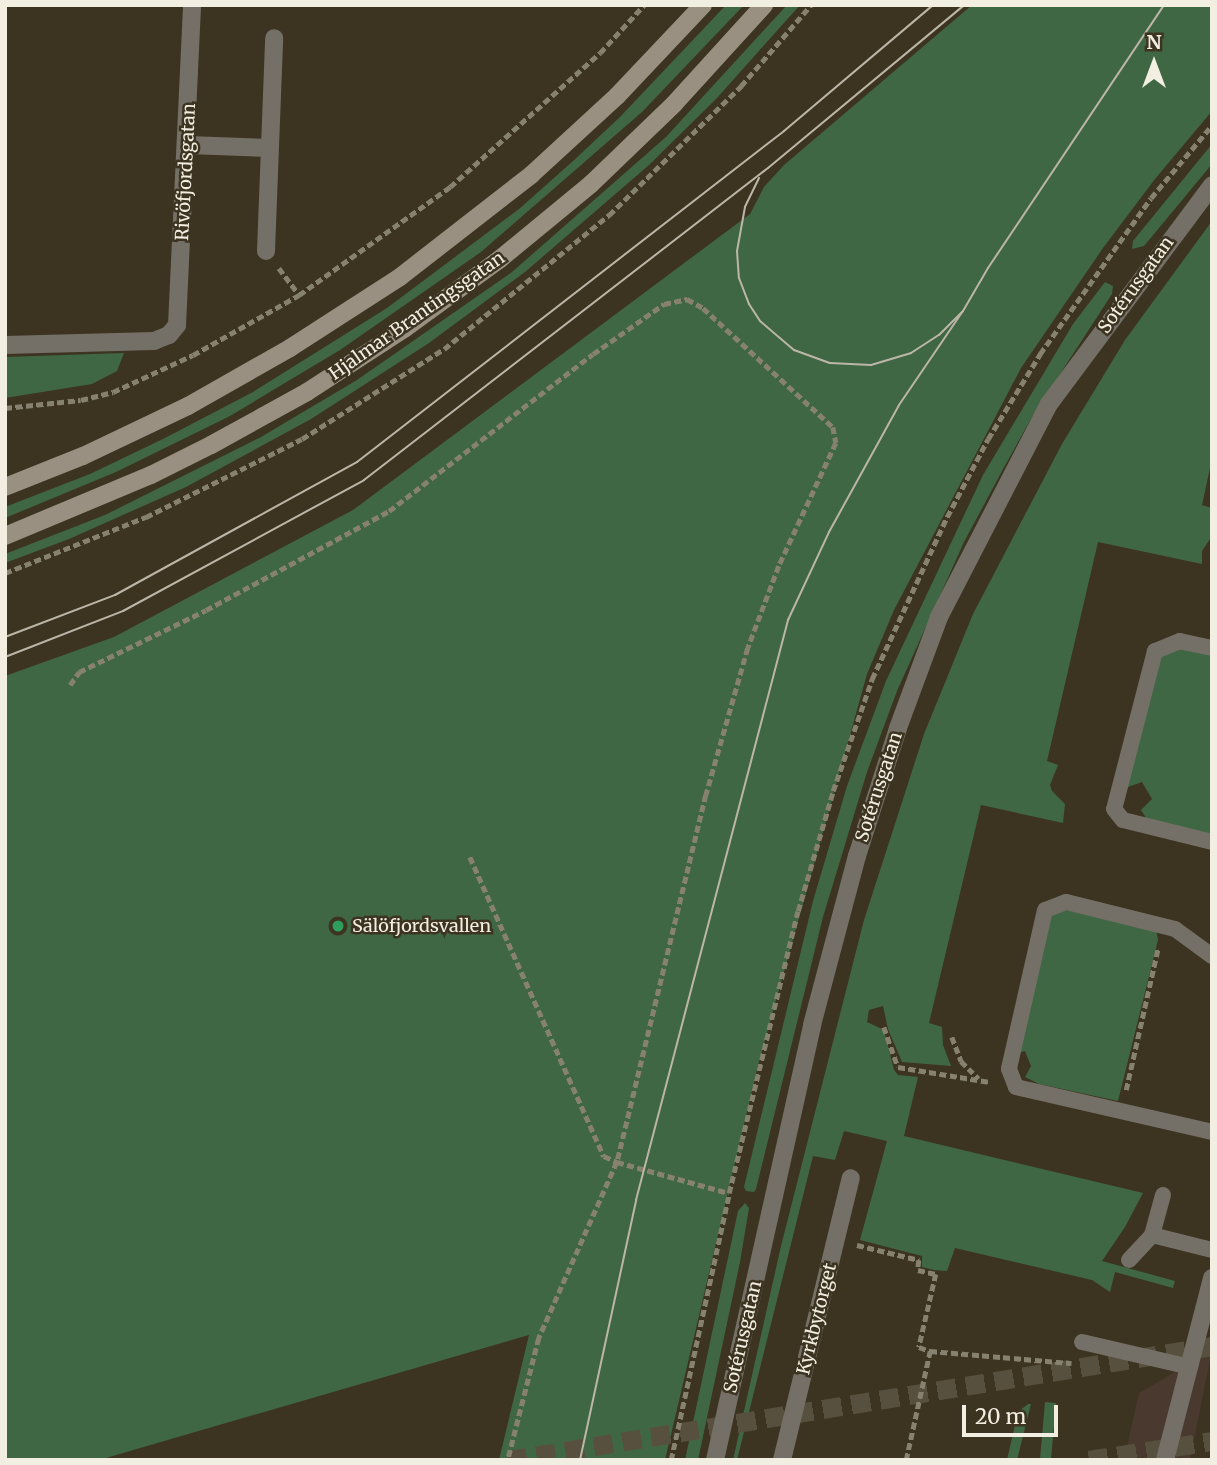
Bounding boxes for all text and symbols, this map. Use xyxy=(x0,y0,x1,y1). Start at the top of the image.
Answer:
north arrow xyxy=(1119,28,1189,98)
text: N xyxy=(1146,30,1162,54)
street label: Rivöfjordsgatan xyxy=(172,103,200,241)
street label: Sotérusgatan xyxy=(1094,232,1178,338)
street label: Hjalmar Brantingsgatan xyxy=(325,247,509,385)
street label: Sotérusgatan xyxy=(851,729,907,845)
place label: Sälöfjordsvallen xyxy=(352,915,491,937)
marker: Sälöfjordsvallen xyxy=(330,918,346,934)
street label: Kyrkbytorget xyxy=(793,1261,841,1377)
street label: Sotérusgatan xyxy=(720,1279,766,1395)
scale bar xyxy=(965,1392,1061,1436)
text: 20 m xyxy=(975,1403,1026,1430)

